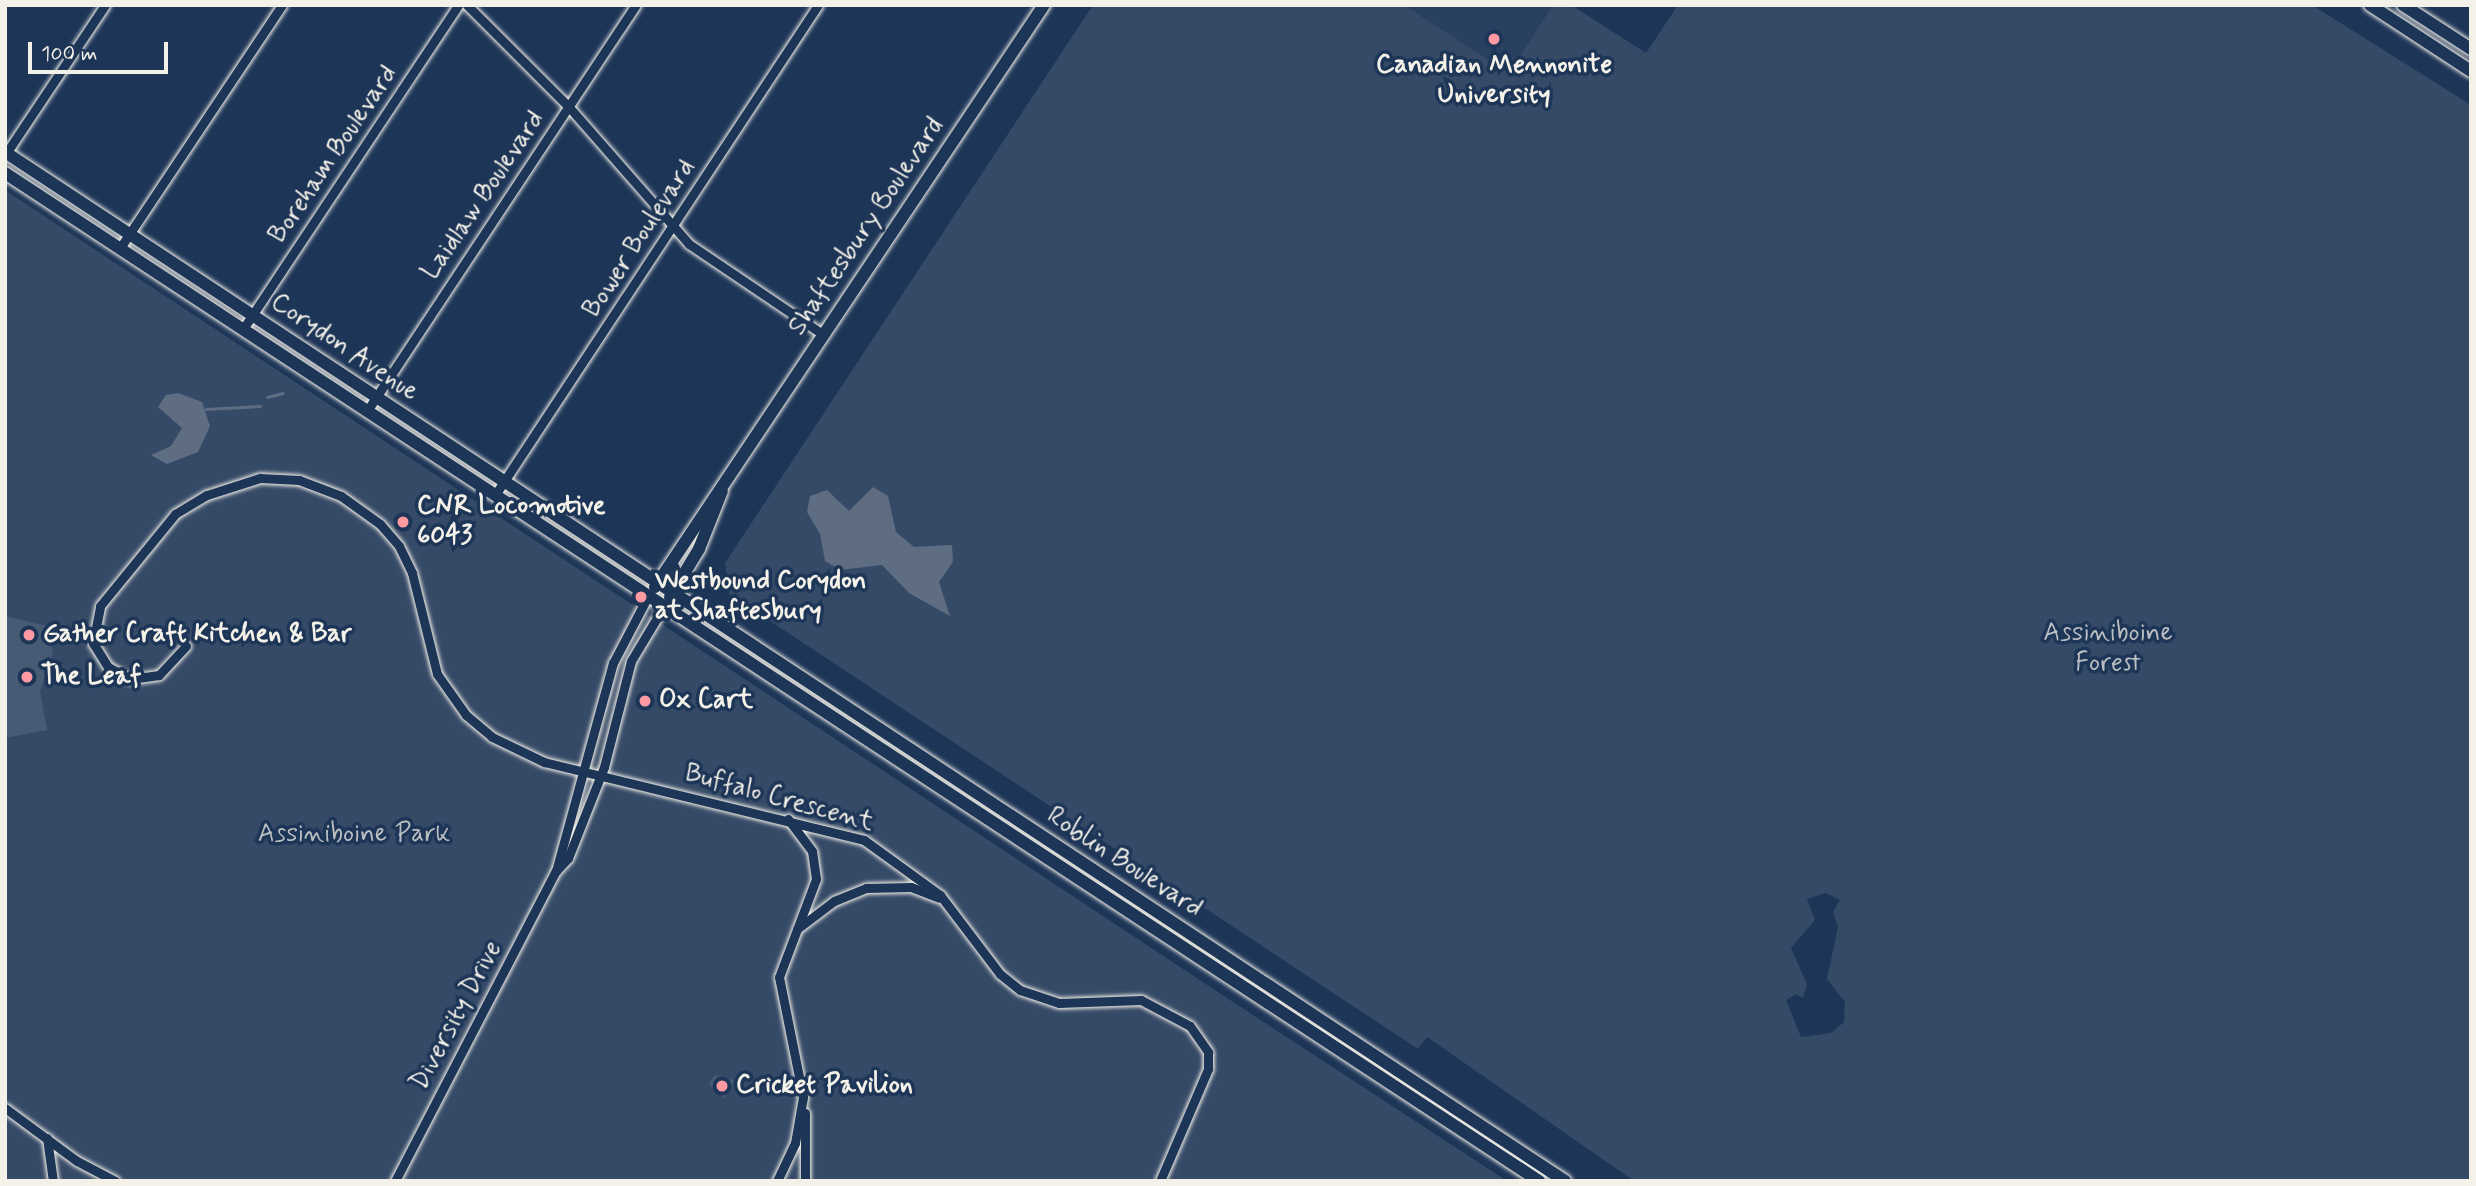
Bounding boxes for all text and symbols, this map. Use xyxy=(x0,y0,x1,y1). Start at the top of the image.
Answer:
scale bar xyxy=(32,28,172,72)
marker: Canadian Mennonite University xyxy=(1486,31,1502,47)
text: 100 m xyxy=(41,40,97,68)
place label: Canadian Mennonite University xyxy=(1377,50,1611,112)
street label: Boreham Boulevard xyxy=(263,60,405,250)
street label: Laidlaw Boulevard xyxy=(416,105,552,287)
street label: Shaftesbury Boulevard xyxy=(783,113,951,341)
street label: Bower Boulevard xyxy=(578,156,702,322)
street label: Corydon Avenue xyxy=(262,285,426,411)
place label: CNR Locomotive 6043 xyxy=(417,491,605,552)
marker: CNR Locomotive 6043 xyxy=(395,514,411,530)
place label: Westbound Corydon at Shaftesbury xyxy=(655,566,866,628)
marker: Westbound Corydon at Shaftesbury xyxy=(633,589,649,605)
park label: Assiniboine Forest xyxy=(2043,618,2173,680)
place label: Gather Craft Kitchen & Bar xyxy=(43,619,355,651)
marker: Gather Craft Kitchen & Bar xyxy=(21,627,37,643)
place label: The Leaf xyxy=(41,661,140,693)
marker: The Leaf xyxy=(19,669,35,685)
place label: Ox Cart xyxy=(659,685,753,717)
marker: Ox Cart xyxy=(637,693,653,709)
street label: Buffalo Crescent xyxy=(685,760,873,838)
street label: Roblin Boulevard xyxy=(1040,801,1208,925)
park label: Assiniboine Park xyxy=(260,819,448,851)
street label: Diversity Drive xyxy=(405,936,509,1096)
place label: Cricket Pavilion xyxy=(736,1070,909,1102)
marker: Cricket Pavilion xyxy=(714,1078,730,1094)

